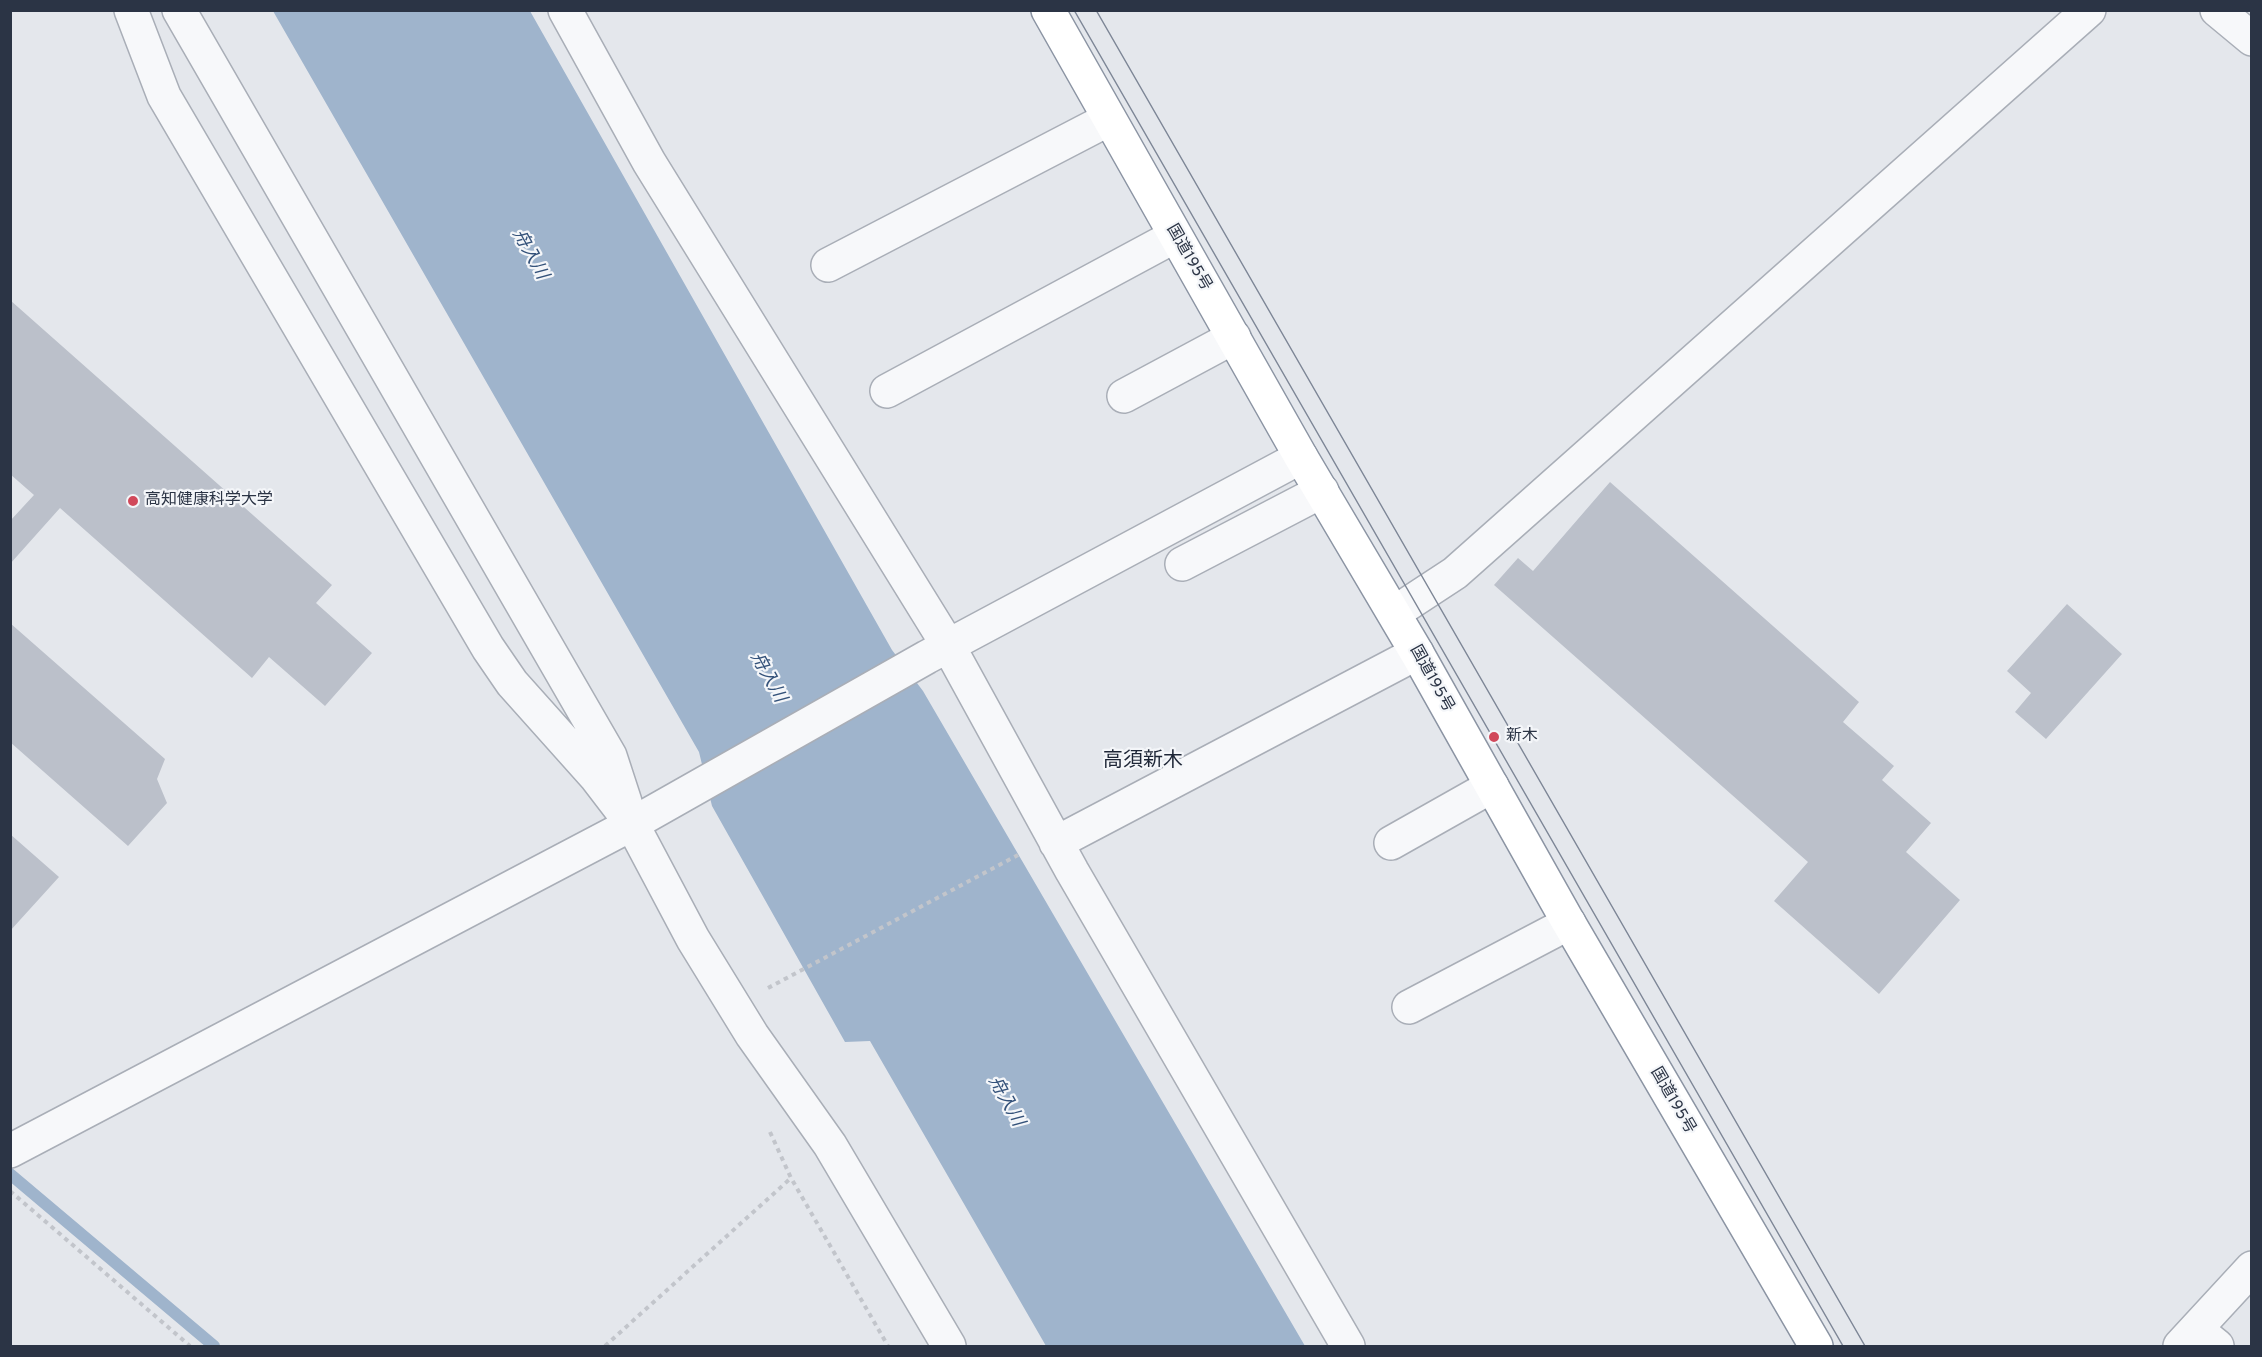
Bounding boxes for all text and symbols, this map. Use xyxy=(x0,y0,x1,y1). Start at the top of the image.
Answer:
street label: 国道195号 xyxy=(1161,221,1215,295)
water label: 舟入川 xyxy=(506,226,552,284)
place label: 高知健康科学大学 xyxy=(145,491,273,511)
marker: 高知健康科学大学 xyxy=(126,494,140,508)
street label: 国道195号 xyxy=(1405,642,1457,716)
water label: 舟入川 xyxy=(744,649,790,707)
place label: 新木 xyxy=(1506,727,1538,747)
marker: 新木 xyxy=(1487,730,1501,744)
district label: 高須新木 xyxy=(1103,750,1183,774)
street label: 国道195号 xyxy=(1645,1064,1699,1138)
water label: 舟入川 xyxy=(982,1073,1028,1131)

